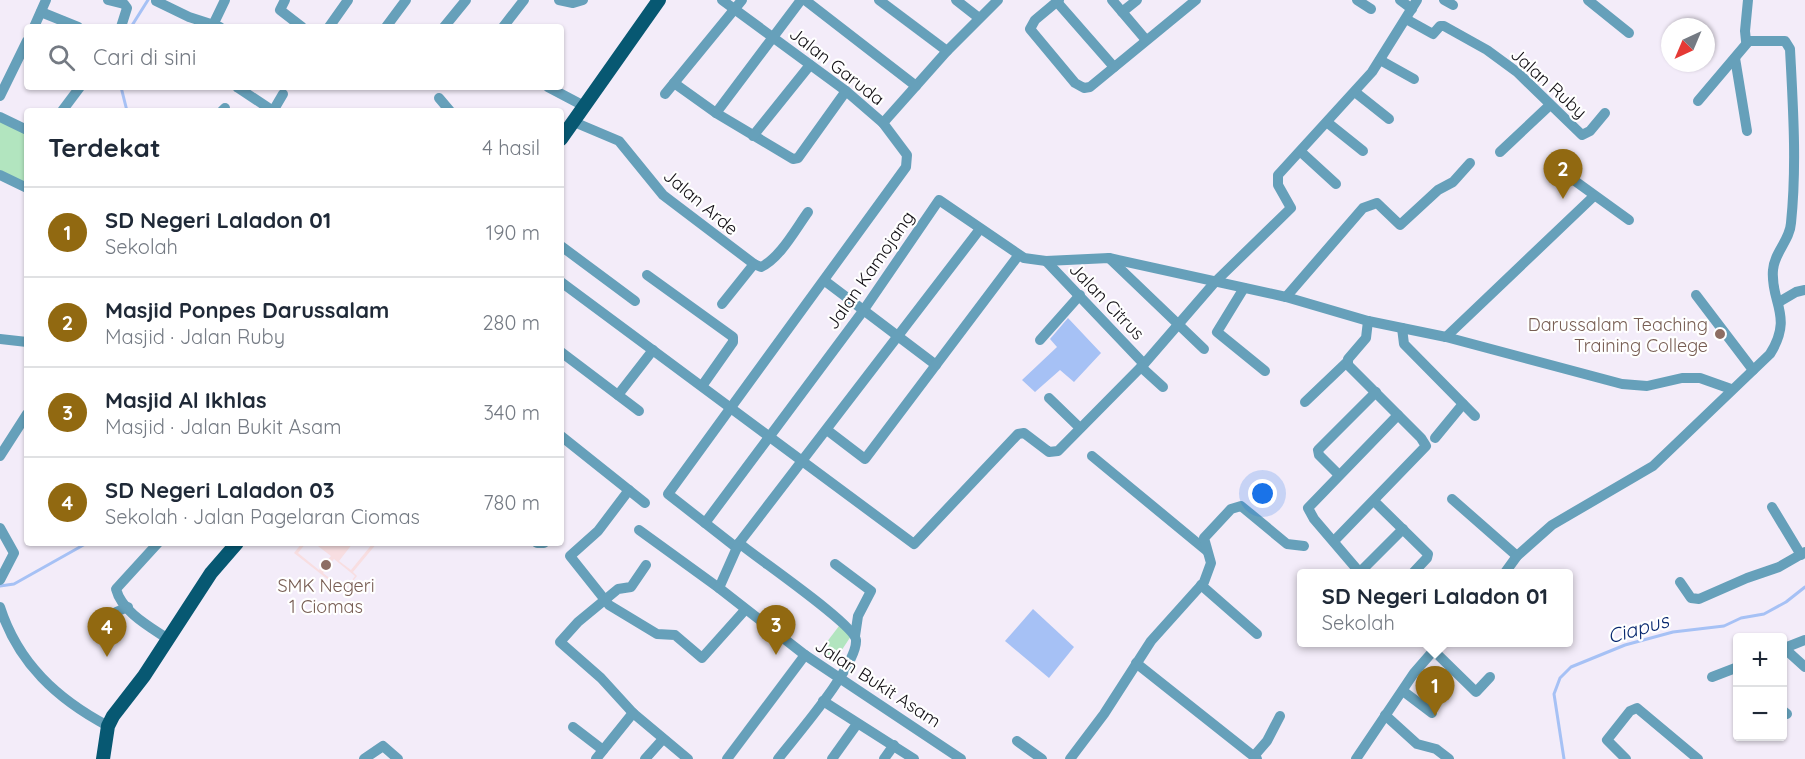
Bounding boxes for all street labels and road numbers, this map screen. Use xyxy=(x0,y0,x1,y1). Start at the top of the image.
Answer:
street label: Jalan Garuda xyxy=(785,22,889,110)
street label: Jalan Ruby xyxy=(1506,43,1592,123)
street label: Jalan Arde xyxy=(659,164,743,240)
street label: Jalan Kamojang xyxy=(821,206,919,334)
street label: Jalan Citrus xyxy=(1064,257,1150,345)
street label: Jalan Bukit Asam xyxy=(811,634,945,732)

